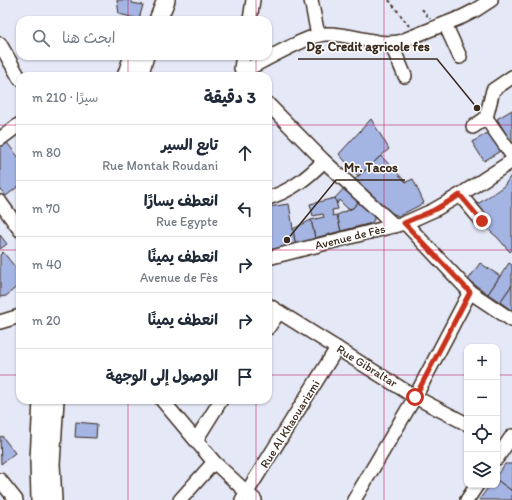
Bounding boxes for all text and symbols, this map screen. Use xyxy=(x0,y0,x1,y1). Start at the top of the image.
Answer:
search box xyxy=(16,16,272,60)
icon: search xyxy=(30,27,52,49)
text: ابحث هنا xyxy=(62,29,116,47)
callout: Dg. Credit agricole fes xyxy=(298,34,437,59)
text: Dg. Credit agricole fes xyxy=(306,39,430,55)
text: 3 دقيقة xyxy=(204,87,256,107)
text: سيرًا · 210 m xyxy=(32,90,98,105)
text: تابع السير xyxy=(161,136,218,154)
icon: ahead xyxy=(234,142,256,164)
text: 80 m xyxy=(32,145,61,160)
callout: Mr. Tacos xyxy=(336,155,405,180)
text: Rue Montak Roudani xyxy=(102,158,218,173)
text: Mr. Tacos xyxy=(344,160,398,175)
text: انعطف يسارًا xyxy=(144,192,218,210)
icon: left xyxy=(234,198,256,220)
text: 70 m xyxy=(32,201,60,216)
route end xyxy=(473,212,491,230)
text: Rue Egypte xyxy=(156,214,218,229)
street label: Avenue de Fès xyxy=(313,221,387,253)
text: انعطف يمينًا xyxy=(148,248,218,266)
icon: right xyxy=(234,254,256,276)
text: 40 m xyxy=(32,257,62,272)
text: Avenue de Fès xyxy=(140,270,218,285)
icon: right xyxy=(234,310,256,332)
text: انعطف يمينًا xyxy=(148,311,218,329)
text: 20 m xyxy=(32,313,61,328)
street label: Rue Gibraltar xyxy=(334,342,400,390)
map controls xyxy=(464,344,500,488)
button: + xyxy=(464,344,500,380)
icon: arrive xyxy=(234,366,256,388)
text: الوصول إلى الوجهة xyxy=(106,367,218,385)
street label: Rue Al Khaouarizmi xyxy=(257,377,323,471)
button: − xyxy=(464,380,500,416)
route start xyxy=(406,388,424,406)
button: locate xyxy=(464,416,500,452)
button: layers xyxy=(464,452,500,488)

